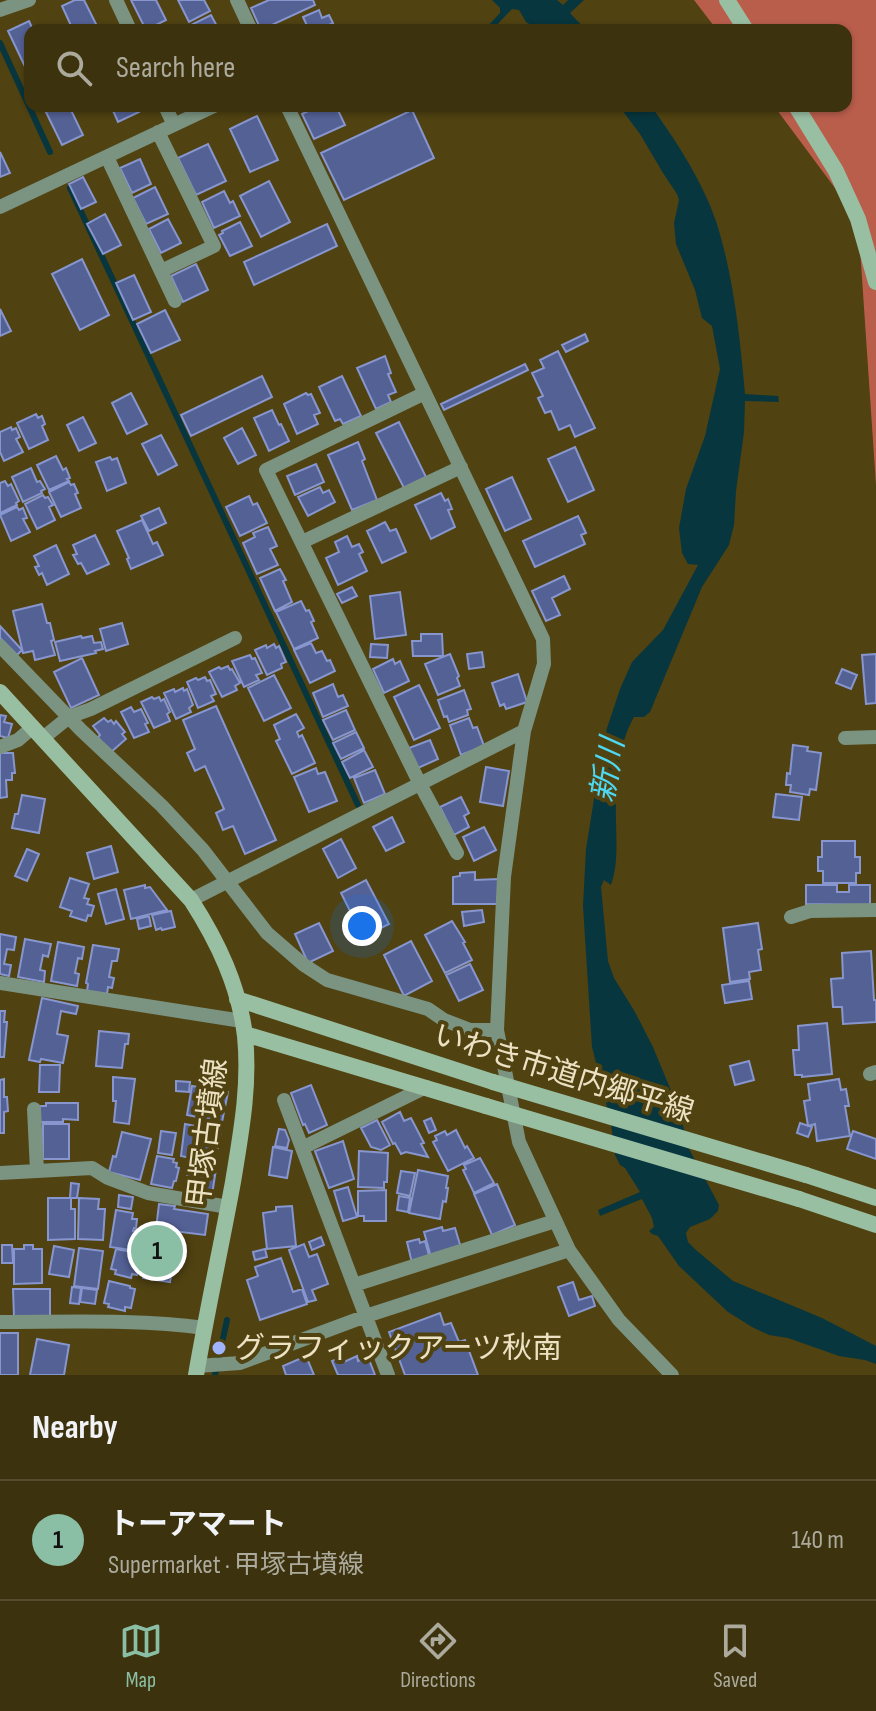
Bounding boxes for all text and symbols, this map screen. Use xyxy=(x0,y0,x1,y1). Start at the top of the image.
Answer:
search box xyxy=(24,24,852,112)
icon: search xyxy=(52,46,96,90)
text: Search here xyxy=(116,50,235,86)
water label: 新川 xyxy=(584,732,634,805)
your location xyxy=(342,906,382,946)
street label: いわき市道内郷平線 xyxy=(429,1017,698,1131)
street label: 甲塚古墳線 xyxy=(181,1056,235,1210)
pin: 1 xyxy=(131,1221,183,1281)
place label: グラフィックアーツ秋南 xyxy=(235,1331,562,1367)
marker: グラフィックアーツ秋南 xyxy=(210,1339,228,1357)
text: Nearby xyxy=(32,1407,118,1448)
text: トーアマート xyxy=(108,1507,287,1543)
text: 1 xyxy=(53,1525,63,1556)
text: 140 m xyxy=(792,1525,844,1556)
text: Supermarket · 甲塚古墳線 xyxy=(108,1550,364,1581)
tab: Map xyxy=(119,1619,163,1694)
tab: Directions xyxy=(400,1619,476,1694)
tab: Saved xyxy=(713,1619,757,1694)

